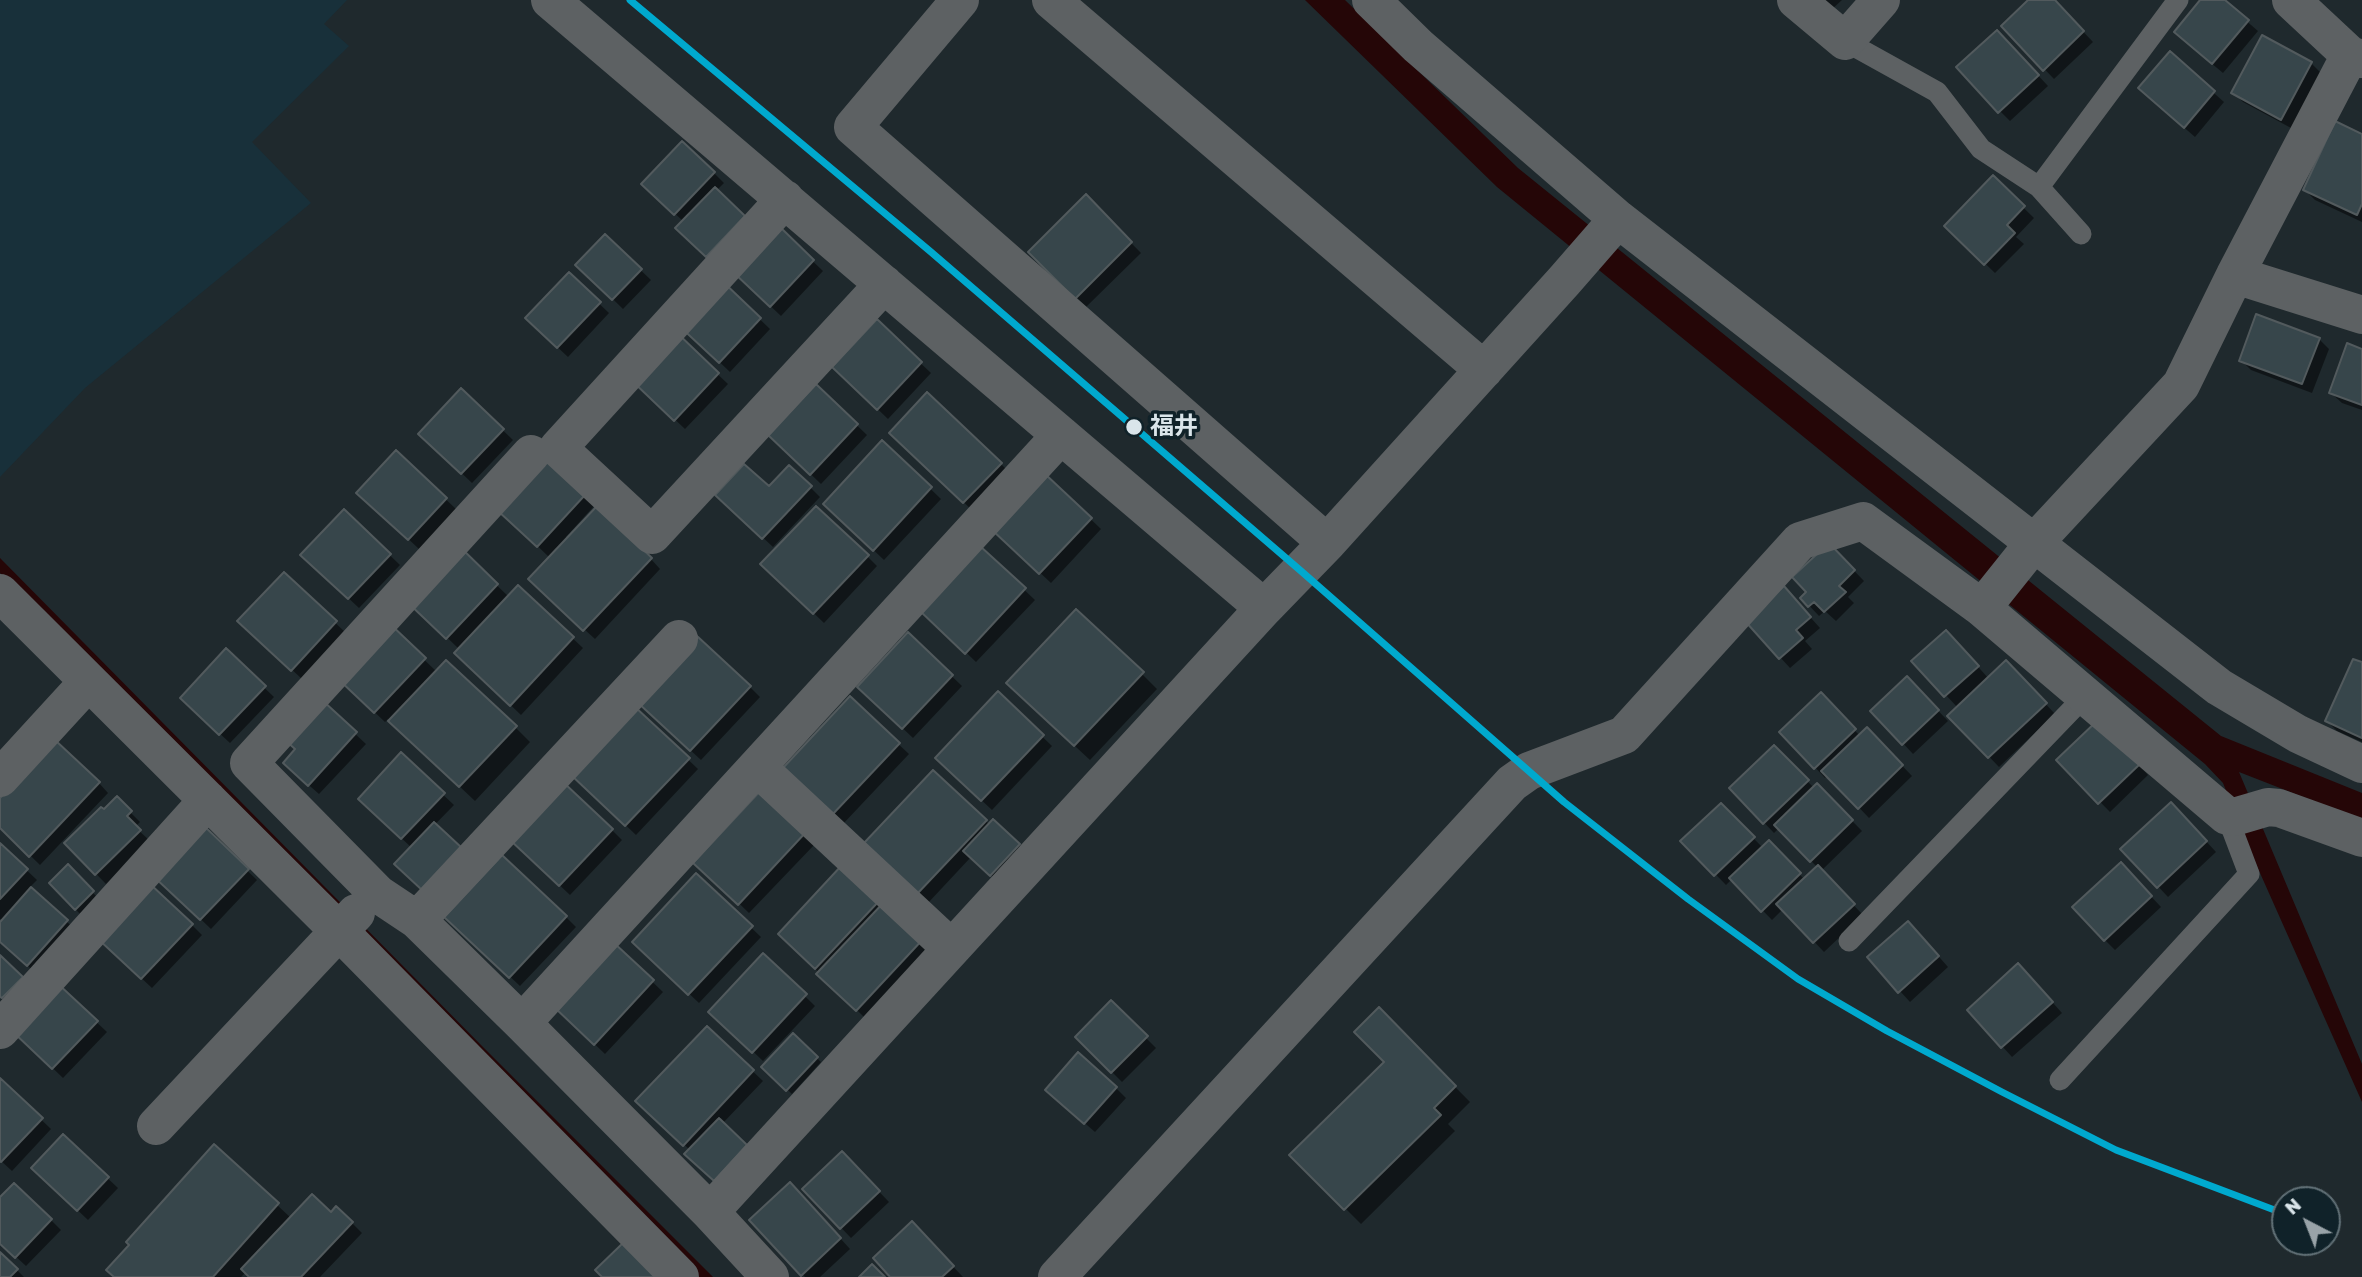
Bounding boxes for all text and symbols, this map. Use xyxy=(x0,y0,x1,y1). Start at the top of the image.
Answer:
place label: 福井 xyxy=(1150,413,1198,441)
marker: 福井 xyxy=(1124,417,1144,437)
north arrow xyxy=(2271,1186,2341,1256)
text: N xyxy=(2280,1193,2306,1220)

